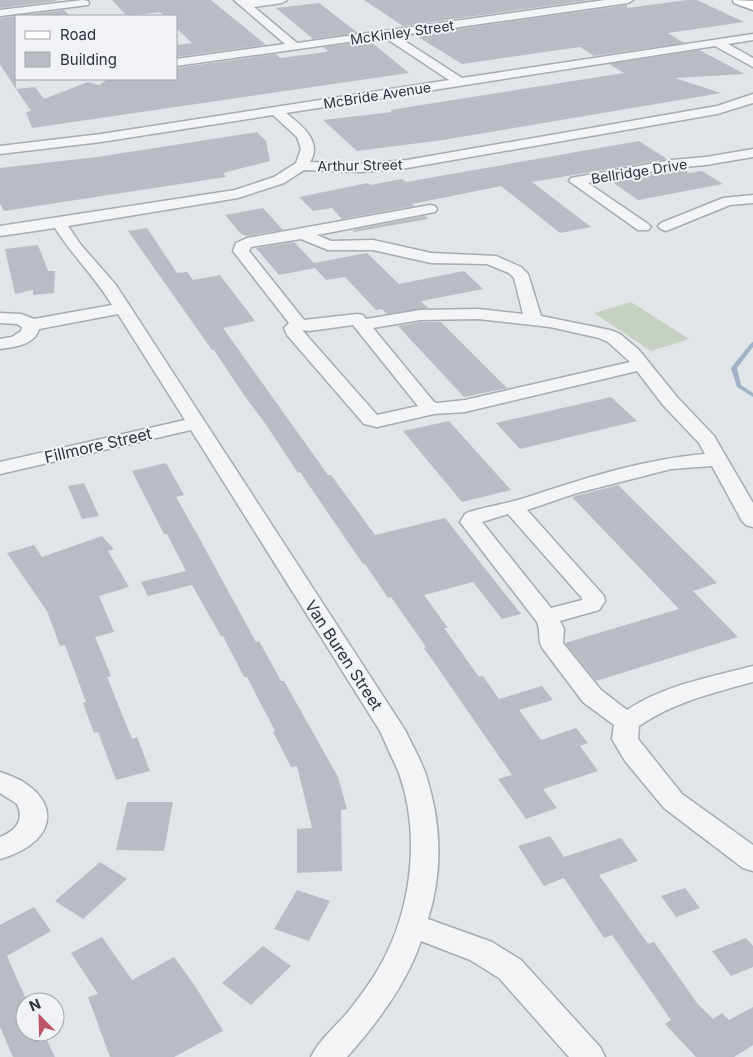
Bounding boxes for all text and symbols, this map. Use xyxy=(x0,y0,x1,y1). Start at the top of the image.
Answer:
legend xyxy=(15,15,178,80)
street label: McKinley Street xyxy=(349,16,455,48)
text: Road xyxy=(60,25,96,44)
text: Building xyxy=(60,50,117,69)
street label: McBride Avenue xyxy=(322,78,432,112)
street label: Bellridge Drive xyxy=(590,155,688,187)
street label: Arthur Street xyxy=(317,156,403,174)
street label: Fillmore Street xyxy=(42,423,154,467)
street label: Van Buren Street xyxy=(301,596,387,714)
north arrow xyxy=(15,992,65,1042)
text: N xyxy=(26,995,43,1014)

